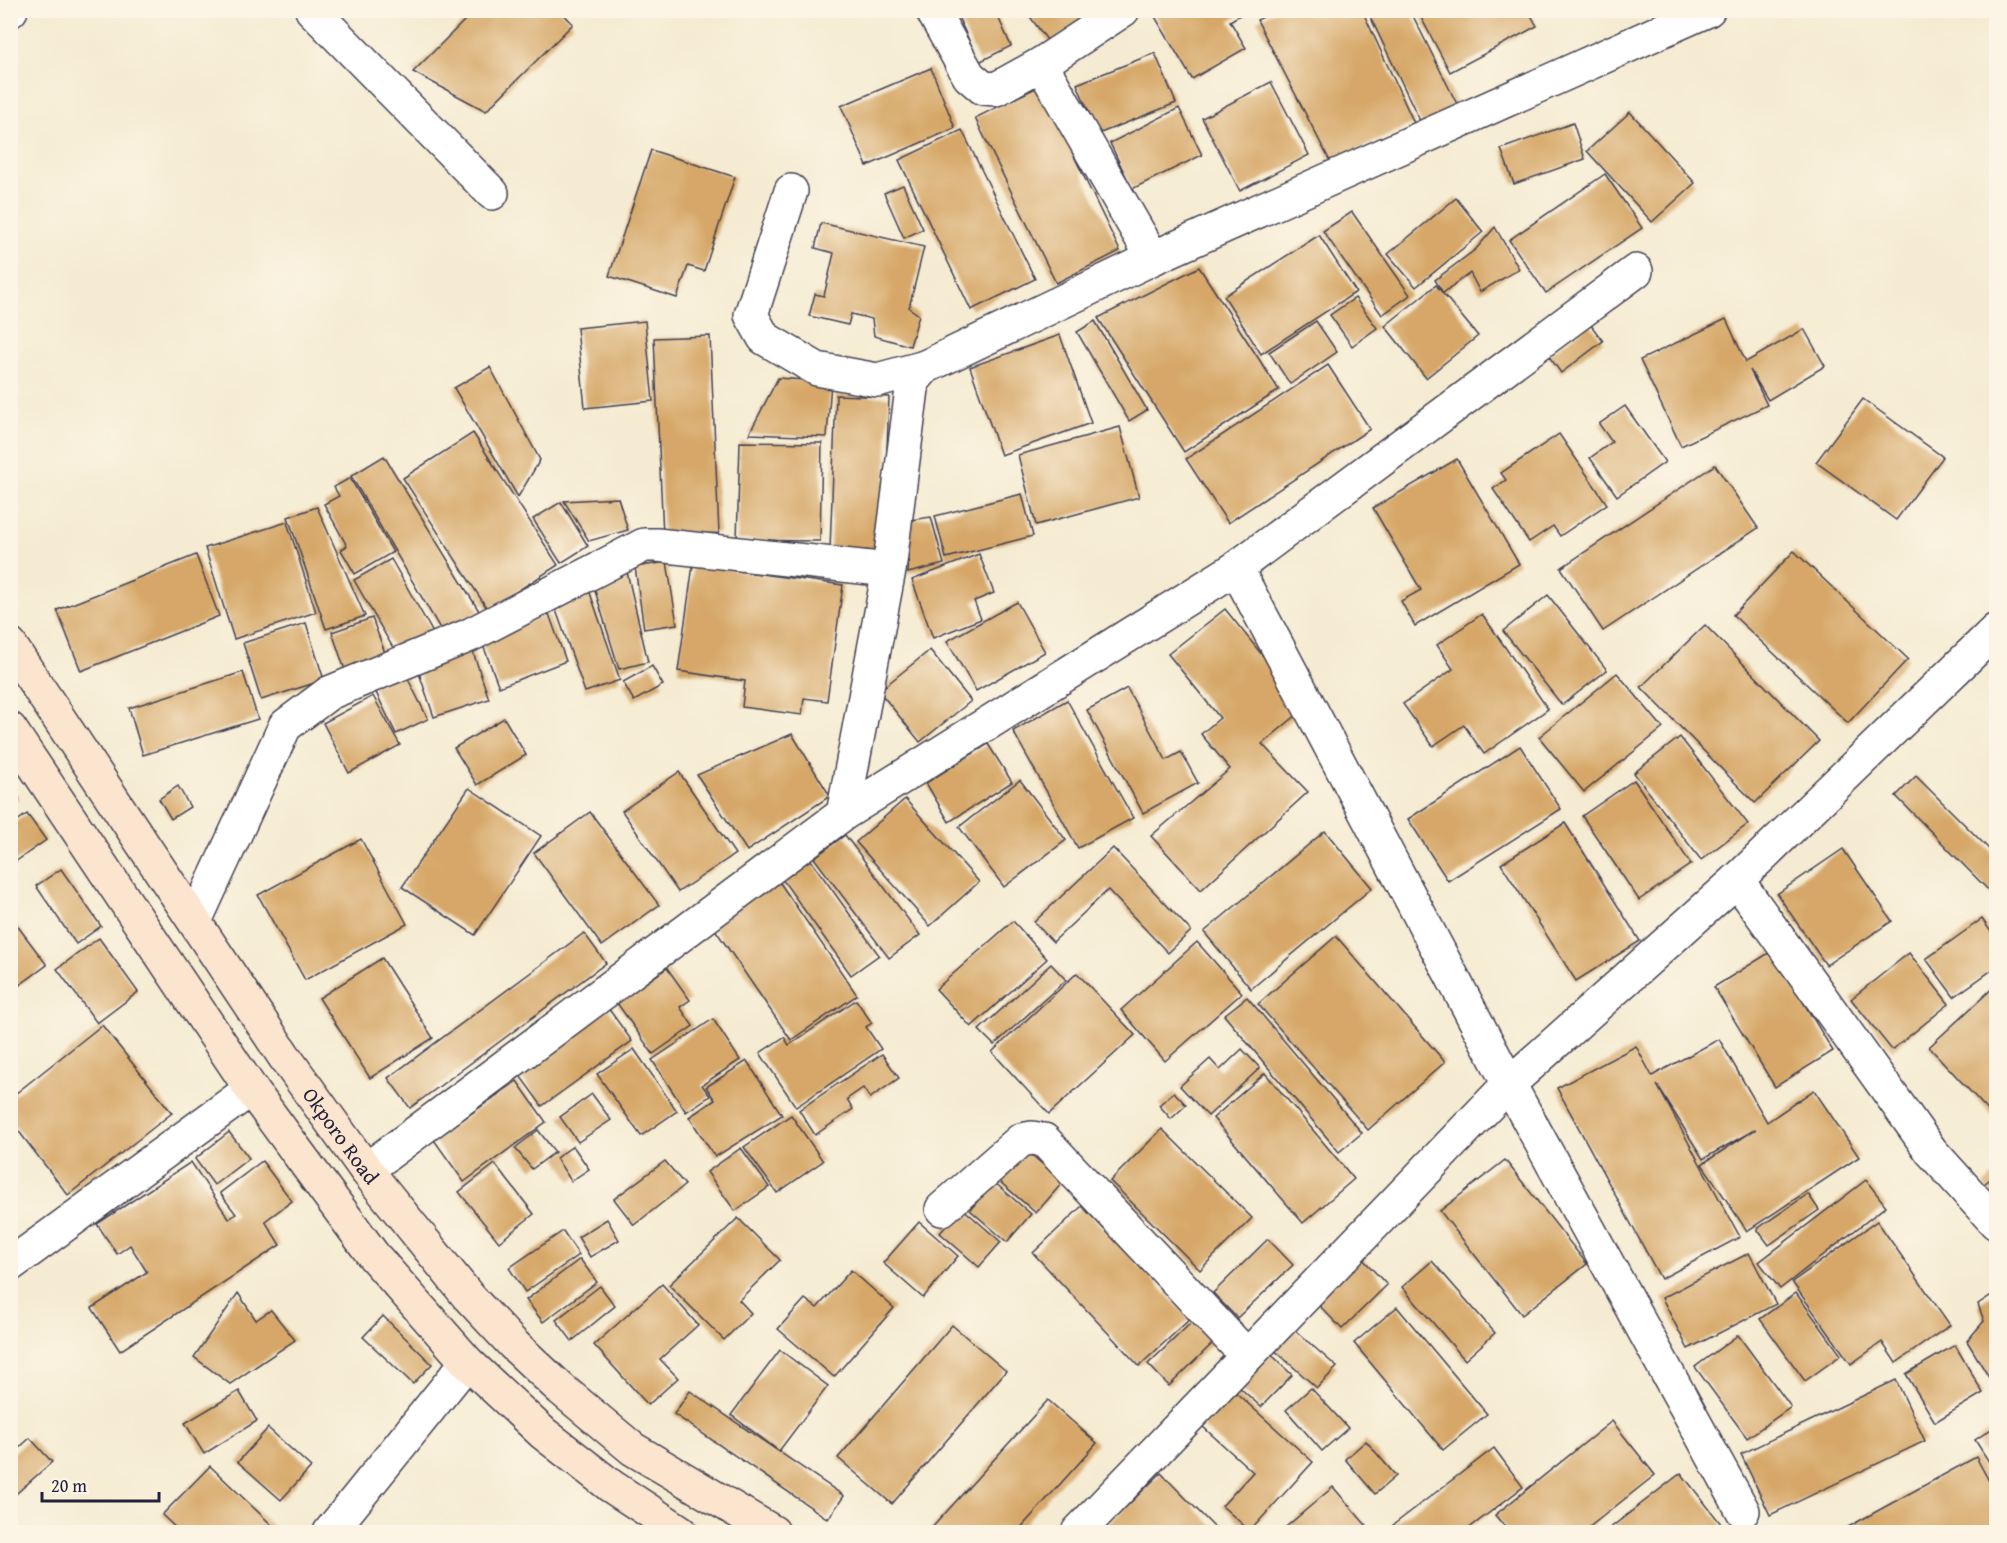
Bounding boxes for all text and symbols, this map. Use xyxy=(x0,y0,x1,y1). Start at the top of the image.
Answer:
street label: Okporo Road xyxy=(296,1081,387,1191)
scale bar xyxy=(42,1465,159,1503)
text: 20 m xyxy=(51,1472,87,1499)

